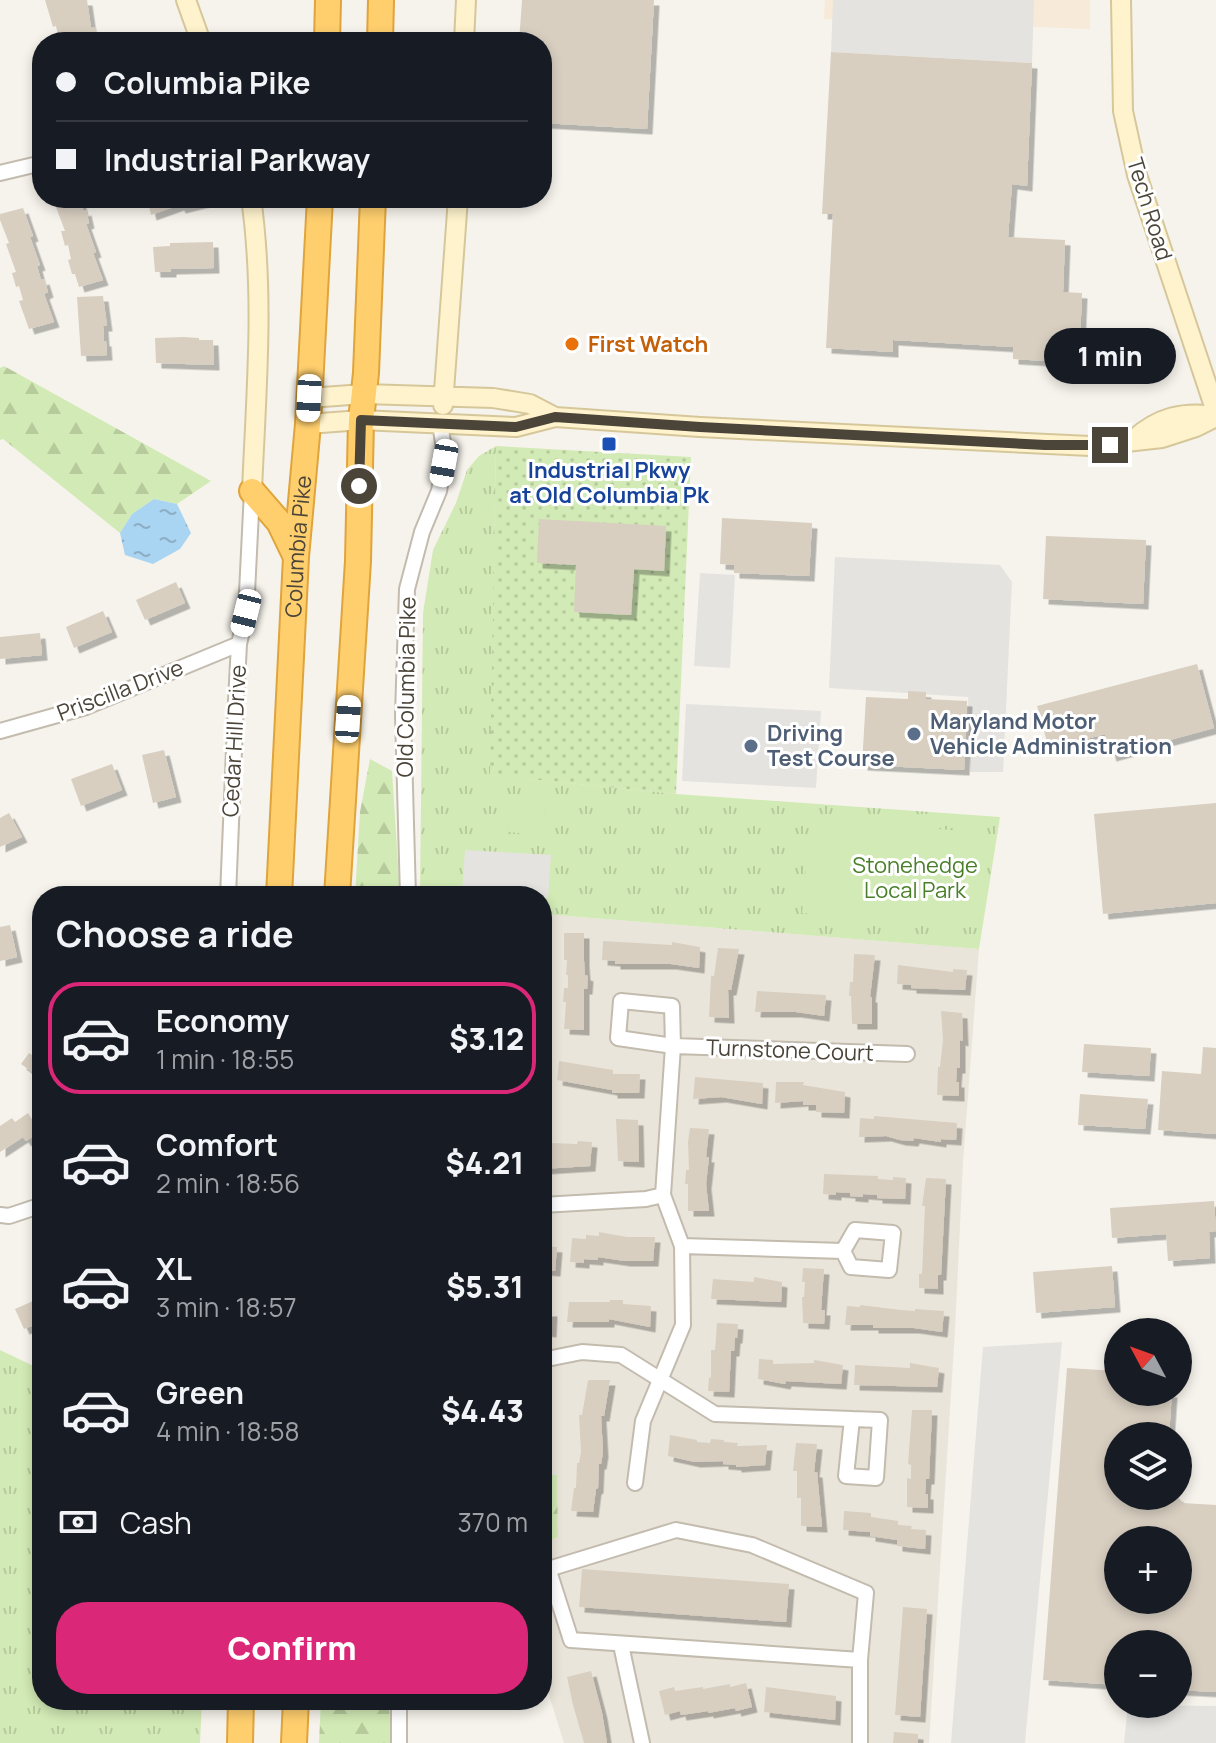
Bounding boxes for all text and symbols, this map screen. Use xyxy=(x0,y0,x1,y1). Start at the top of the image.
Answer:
text: Columbia Pike xyxy=(104,62,311,103)
text: Industrial Parkway xyxy=(104,139,370,180)
street label: Tech Road xyxy=(1120,154,1180,264)
place label: First Watch xyxy=(588,329,708,359)
callout: 1 min xyxy=(1044,329,1176,385)
marker: First Watch xyxy=(563,335,581,353)
text: 1 min xyxy=(1077,338,1143,374)
car xyxy=(296,373,322,423)
route end xyxy=(1092,427,1128,463)
marker: Industrial Pkwy at Old Columbia Pk xyxy=(600,435,618,453)
car xyxy=(428,437,460,489)
place label: Industrial Pkwy at Old Columbia Pk xyxy=(509,455,710,510)
route start xyxy=(341,468,377,504)
street label: Columbia Pike xyxy=(278,474,318,618)
car xyxy=(229,587,263,639)
street label: Old Columbia Pike xyxy=(389,596,423,778)
street label: Priscilla Drive xyxy=(52,652,188,728)
street label: Cedar Hill Drive xyxy=(215,664,253,818)
car xyxy=(334,694,362,744)
place label: Maryland Motor Vehicle Administration xyxy=(930,706,1172,761)
place label: Driving Test Course xyxy=(767,718,895,773)
marker: Maryland Motor Vehicle Administration xyxy=(905,725,923,743)
marker: Driving Test Course xyxy=(742,737,760,755)
park label: Stonehedge Local Park xyxy=(852,850,978,905)
text: Choose a ride xyxy=(56,909,294,958)
text: Economy xyxy=(156,1000,289,1041)
icon: car xyxy=(60,1002,132,1074)
text: $3.12 xyxy=(449,1018,524,1059)
street label: Turnstone Court xyxy=(706,1032,875,1068)
text: 1 min · 18:55 xyxy=(156,1041,294,1077)
text: Comfort xyxy=(156,1124,278,1165)
icon: car xyxy=(60,1126,132,1198)
text: $4.21 xyxy=(446,1142,524,1183)
text: 2 min · 18:56 xyxy=(156,1165,300,1201)
text: XL xyxy=(156,1248,192,1289)
icon: car xyxy=(60,1250,132,1322)
text: $5.31 xyxy=(446,1266,524,1307)
text: 3 min · 18:57 xyxy=(156,1289,297,1325)
north arrow xyxy=(1104,1318,1192,1406)
map controls xyxy=(1104,1318,1192,1718)
text: Green xyxy=(156,1372,244,1413)
icon: car xyxy=(60,1374,132,1446)
text: $4.43 xyxy=(441,1390,524,1431)
text: 4 min · 18:58 xyxy=(156,1413,300,1449)
button: layers xyxy=(1104,1422,1192,1510)
icon: cash xyxy=(56,1500,100,1544)
text: Cash xyxy=(120,1502,192,1543)
text: 370 m xyxy=(457,1504,528,1540)
button: + xyxy=(1104,1526,1192,1614)
button: Confirm xyxy=(56,1602,528,1694)
button: − xyxy=(1104,1630,1192,1718)

